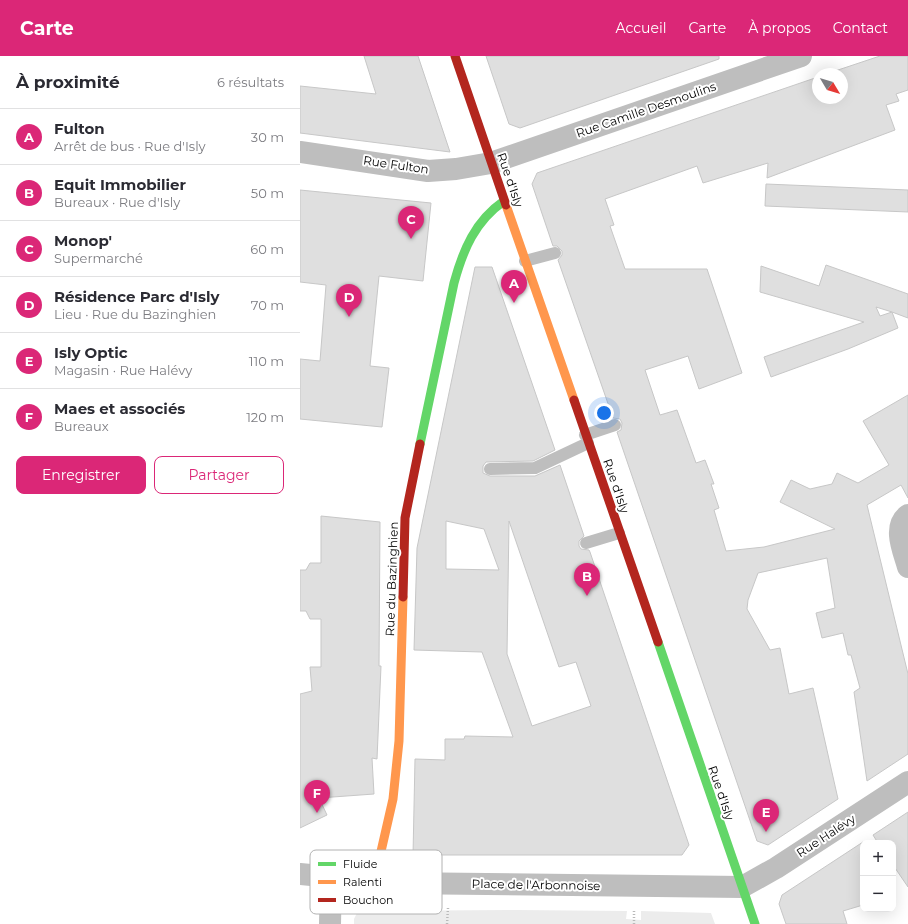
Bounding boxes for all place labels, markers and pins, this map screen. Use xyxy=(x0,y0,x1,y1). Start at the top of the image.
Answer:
pin: C xyxy=(398,206,424,239)
pin: A xyxy=(501,270,527,303)
pin: D xyxy=(336,284,362,317)
pin: B xyxy=(574,563,600,596)
pin: F xyxy=(304,780,330,813)
pin: E xyxy=(753,799,779,832)

